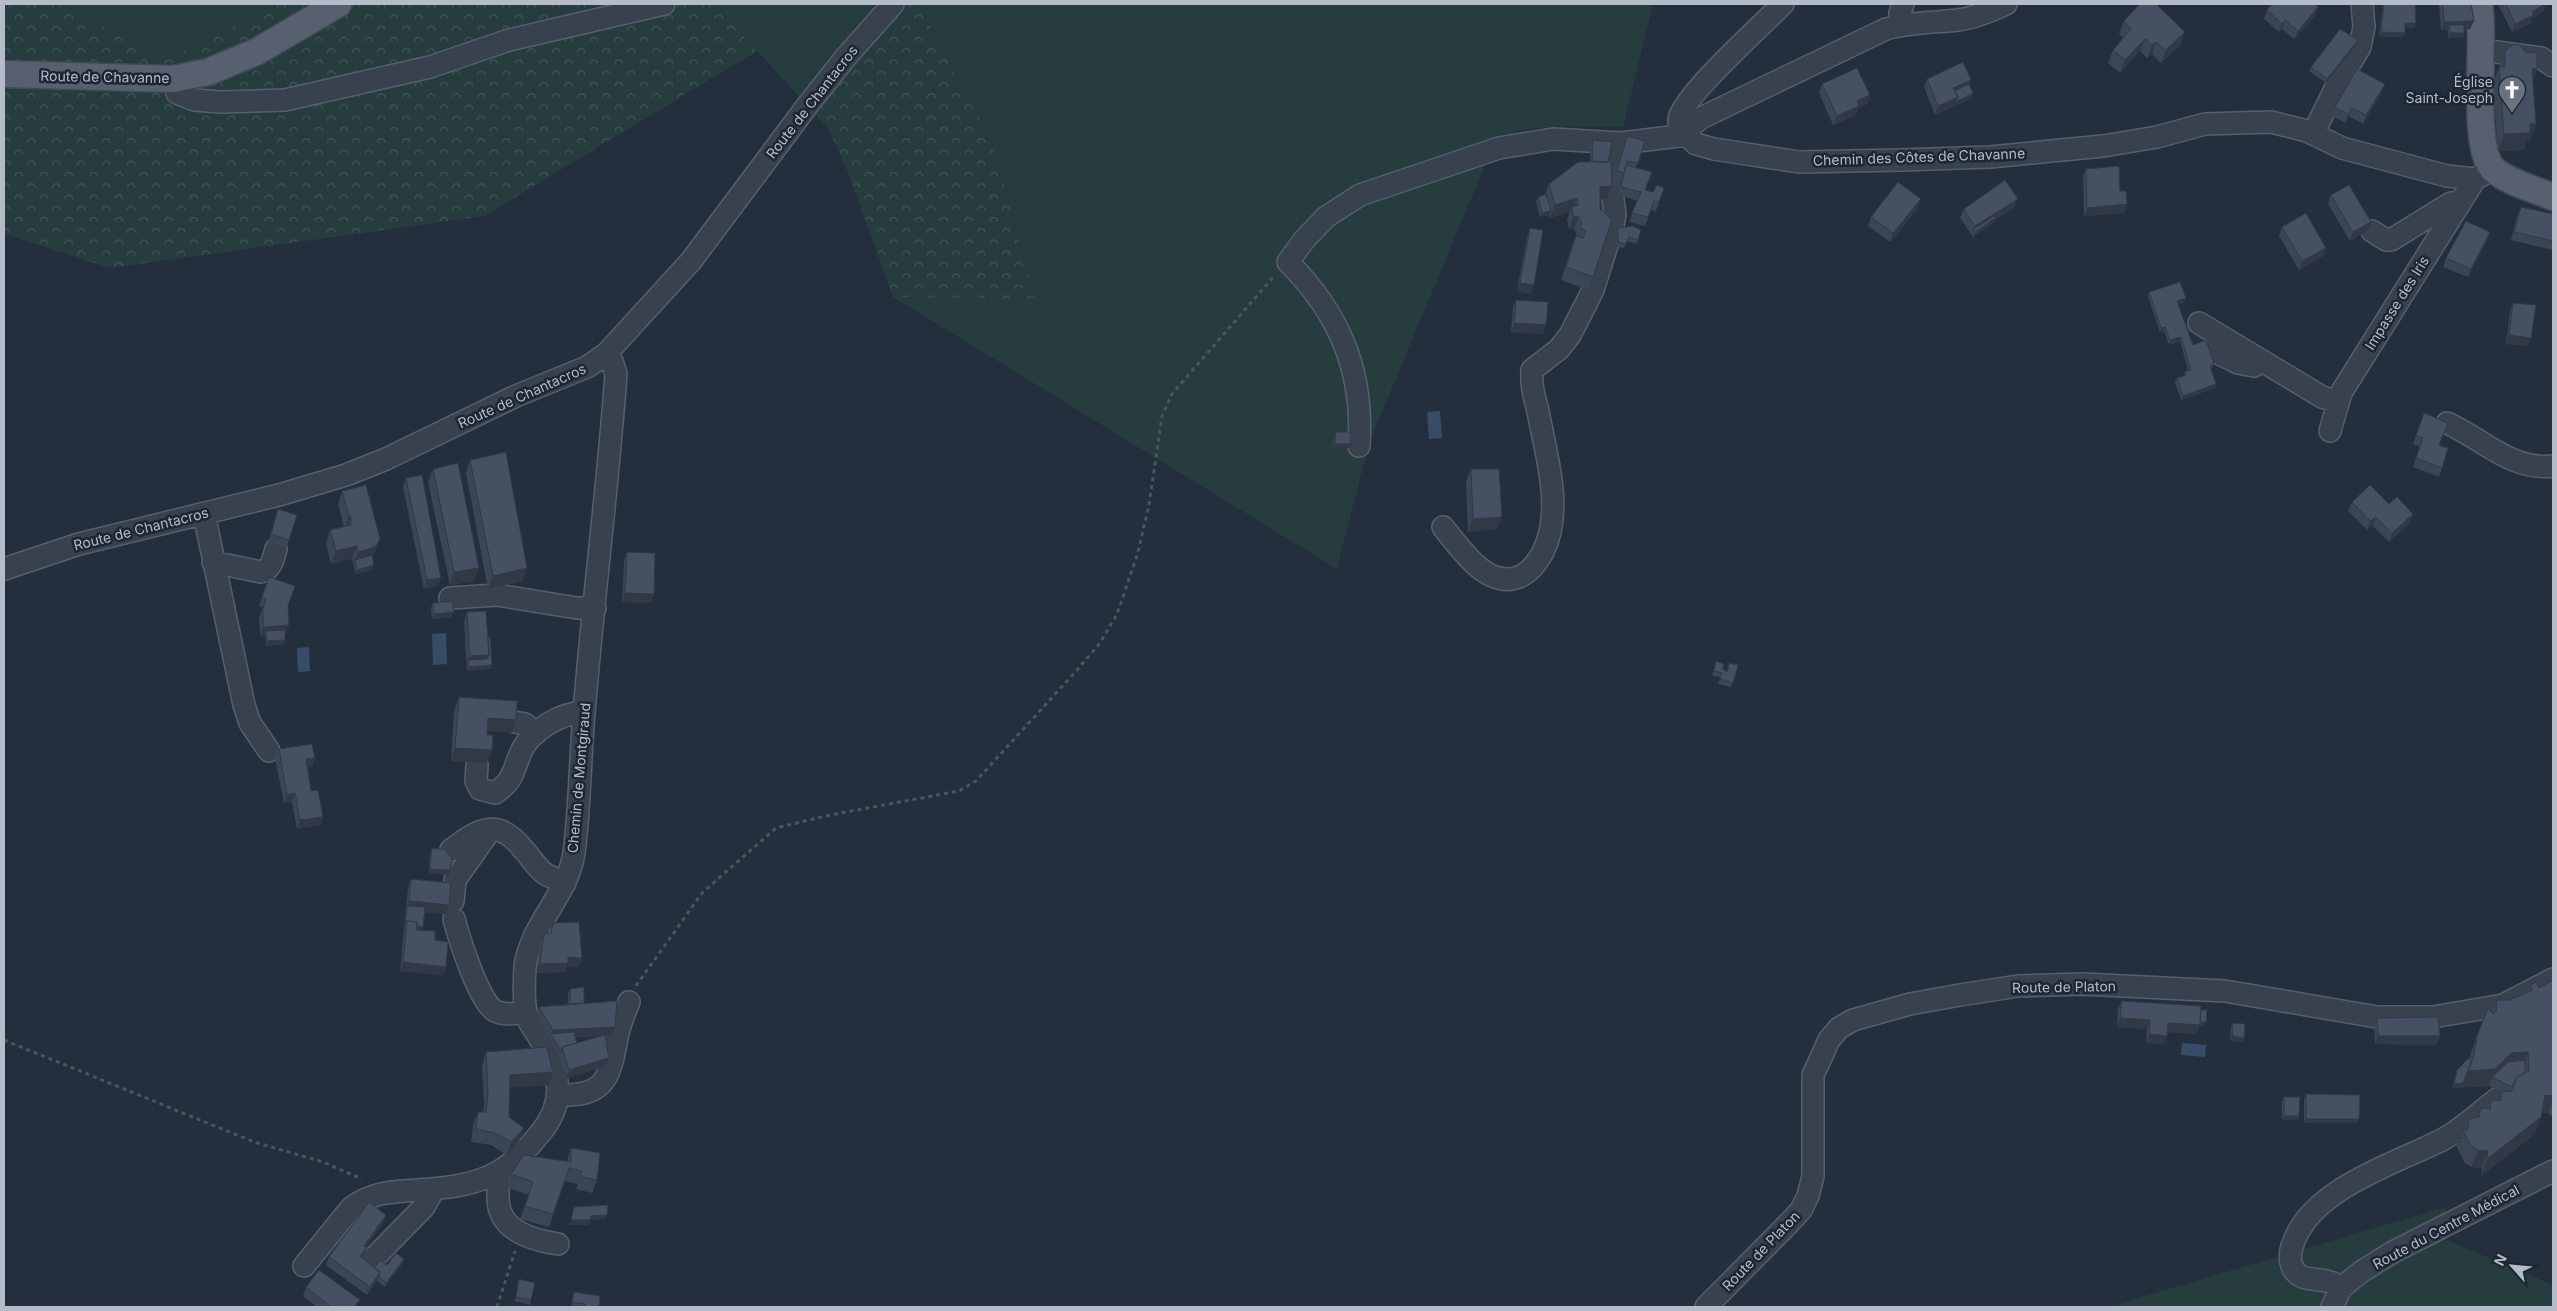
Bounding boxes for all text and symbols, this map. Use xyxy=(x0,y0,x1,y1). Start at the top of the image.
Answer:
street label: Route de Chantacros xyxy=(762,42,861,162)
street label: Route de Chavanne xyxy=(40,67,170,86)
place label: Église Saint-Joseph xyxy=(2406,73,2493,106)
church icon: Église Saint-Joseph xyxy=(2497,75,2527,114)
street label: Chemin des Côtes de Chavanne xyxy=(1813,144,2025,169)
street label: Impasse des Iris xyxy=(2361,253,2432,353)
street label: Route de Chantacros xyxy=(455,360,589,432)
street label: Route de Chantacros xyxy=(72,503,210,554)
street label: Chemin de Montgiraud xyxy=(563,702,594,854)
street label: Route de Platon xyxy=(2012,977,2116,996)
street label: Route du Centre Médical xyxy=(2370,1181,2522,1272)
street label: Route de Platon xyxy=(1718,1207,1803,1294)
north arrow xyxy=(2487,1241,2537,1291)
text: N xyxy=(2490,1251,2510,1268)

